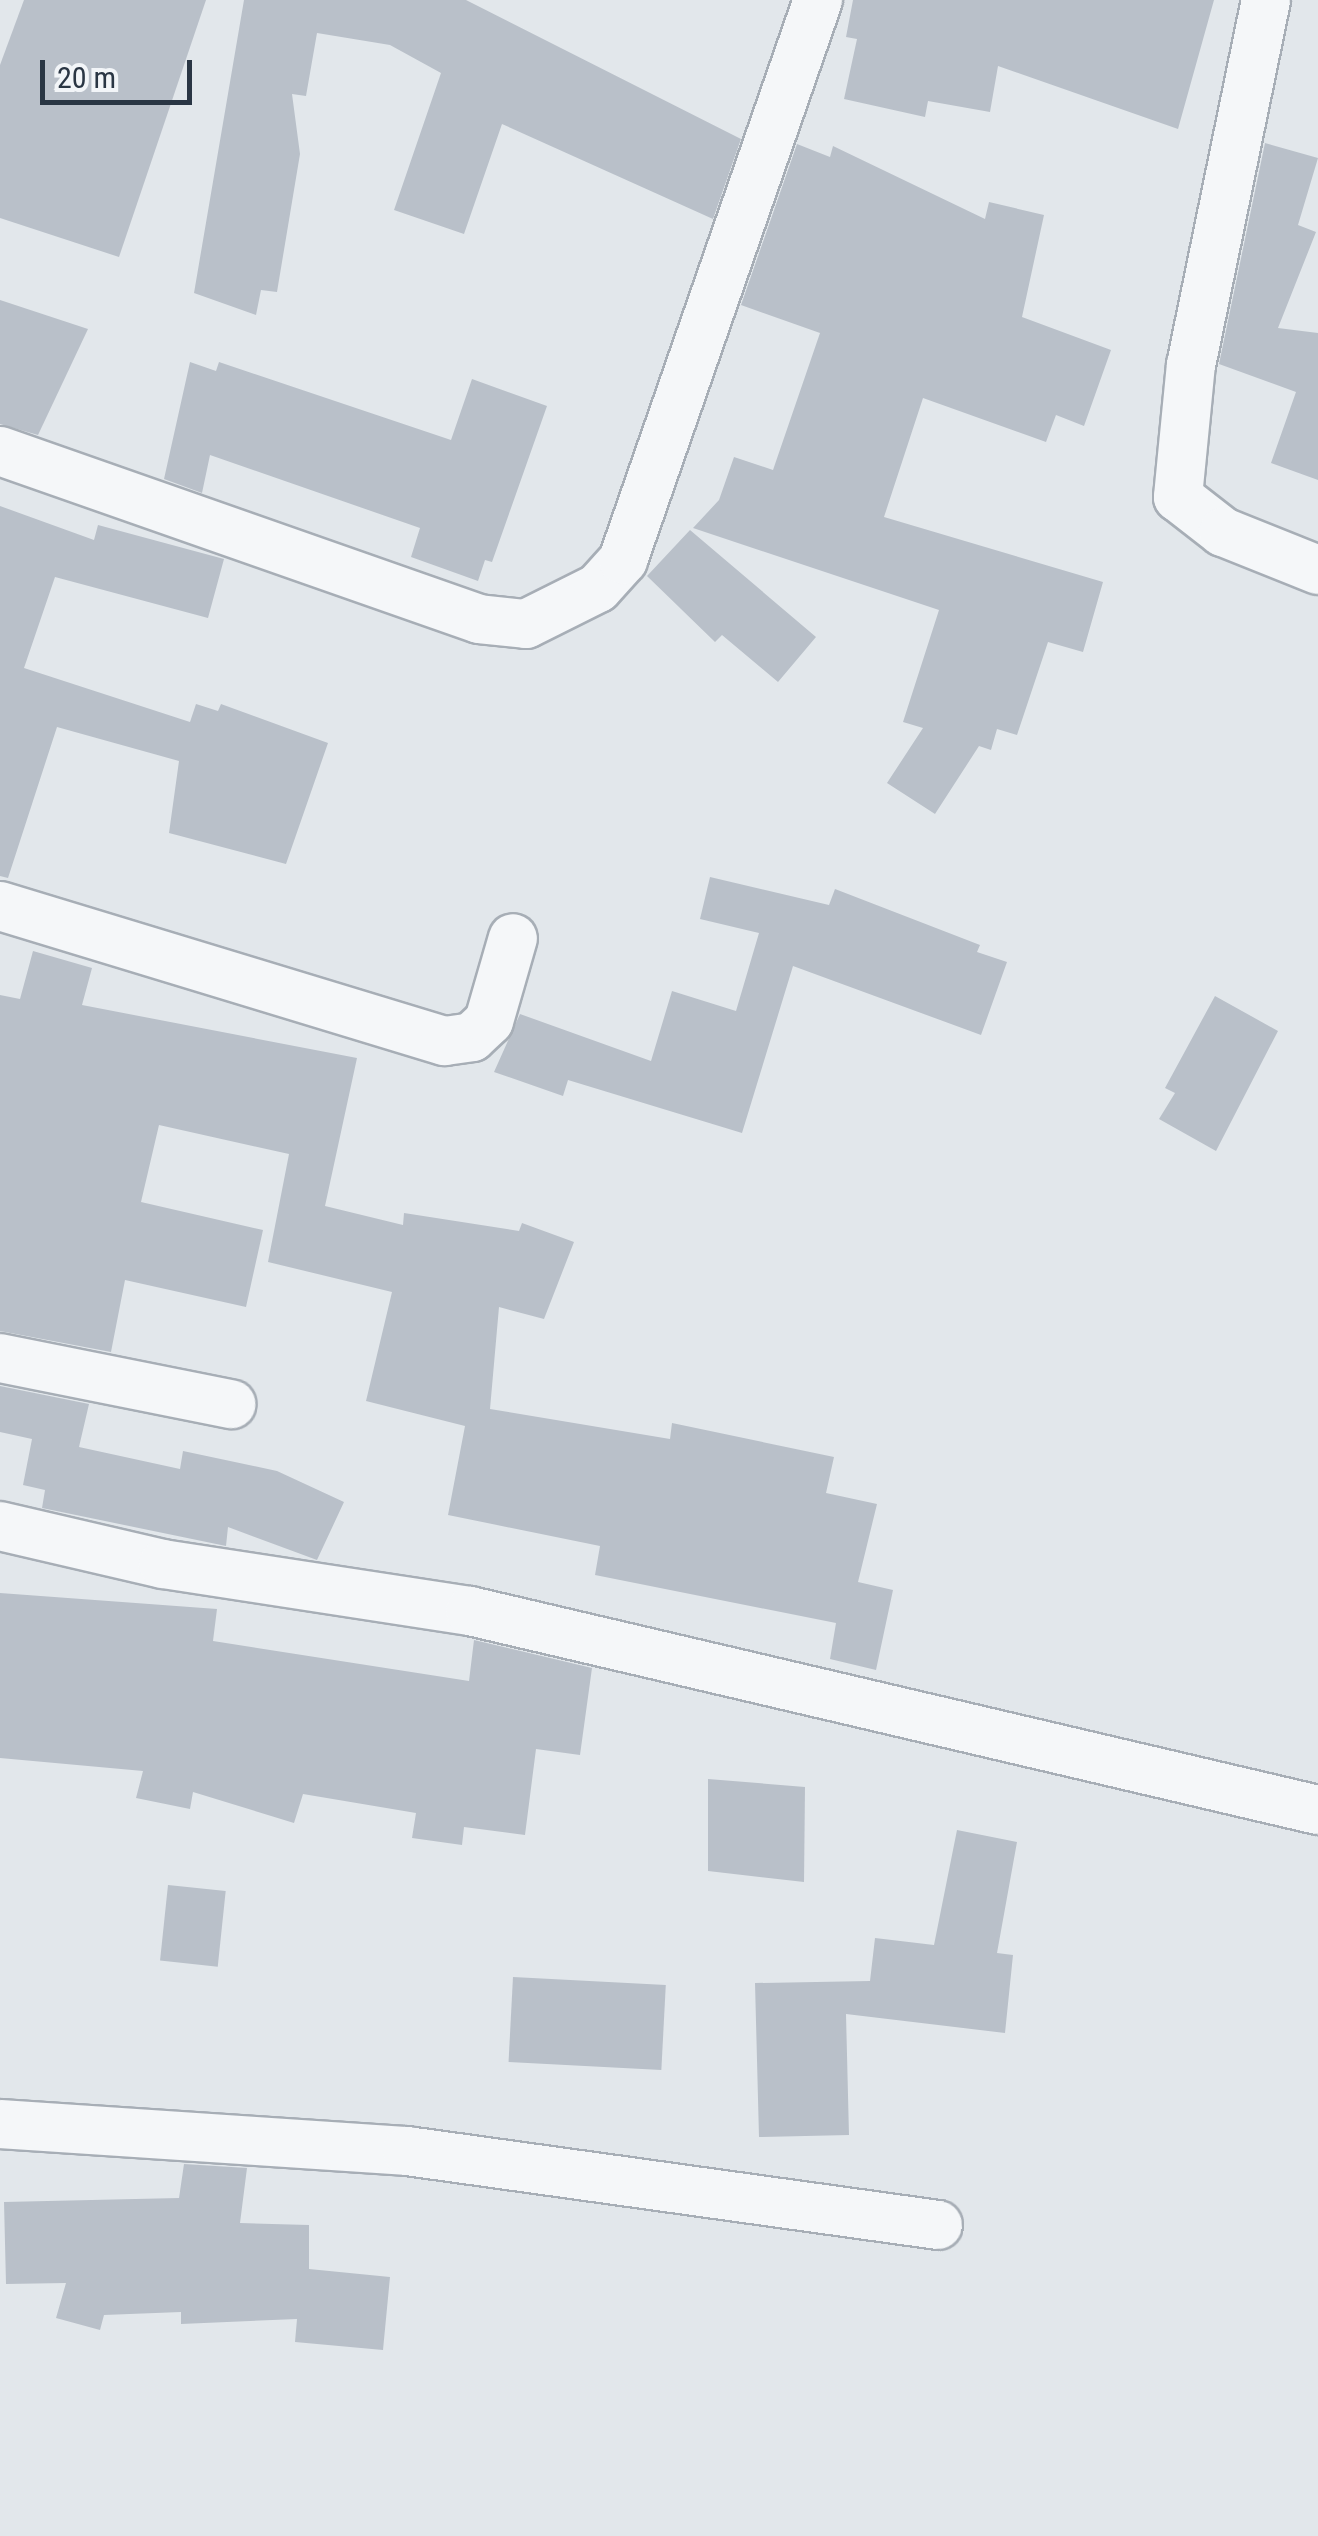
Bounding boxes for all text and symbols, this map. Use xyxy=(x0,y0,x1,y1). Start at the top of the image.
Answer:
scale bar xyxy=(45,40,198,102)
text: 20 m xyxy=(57,60,116,95)

